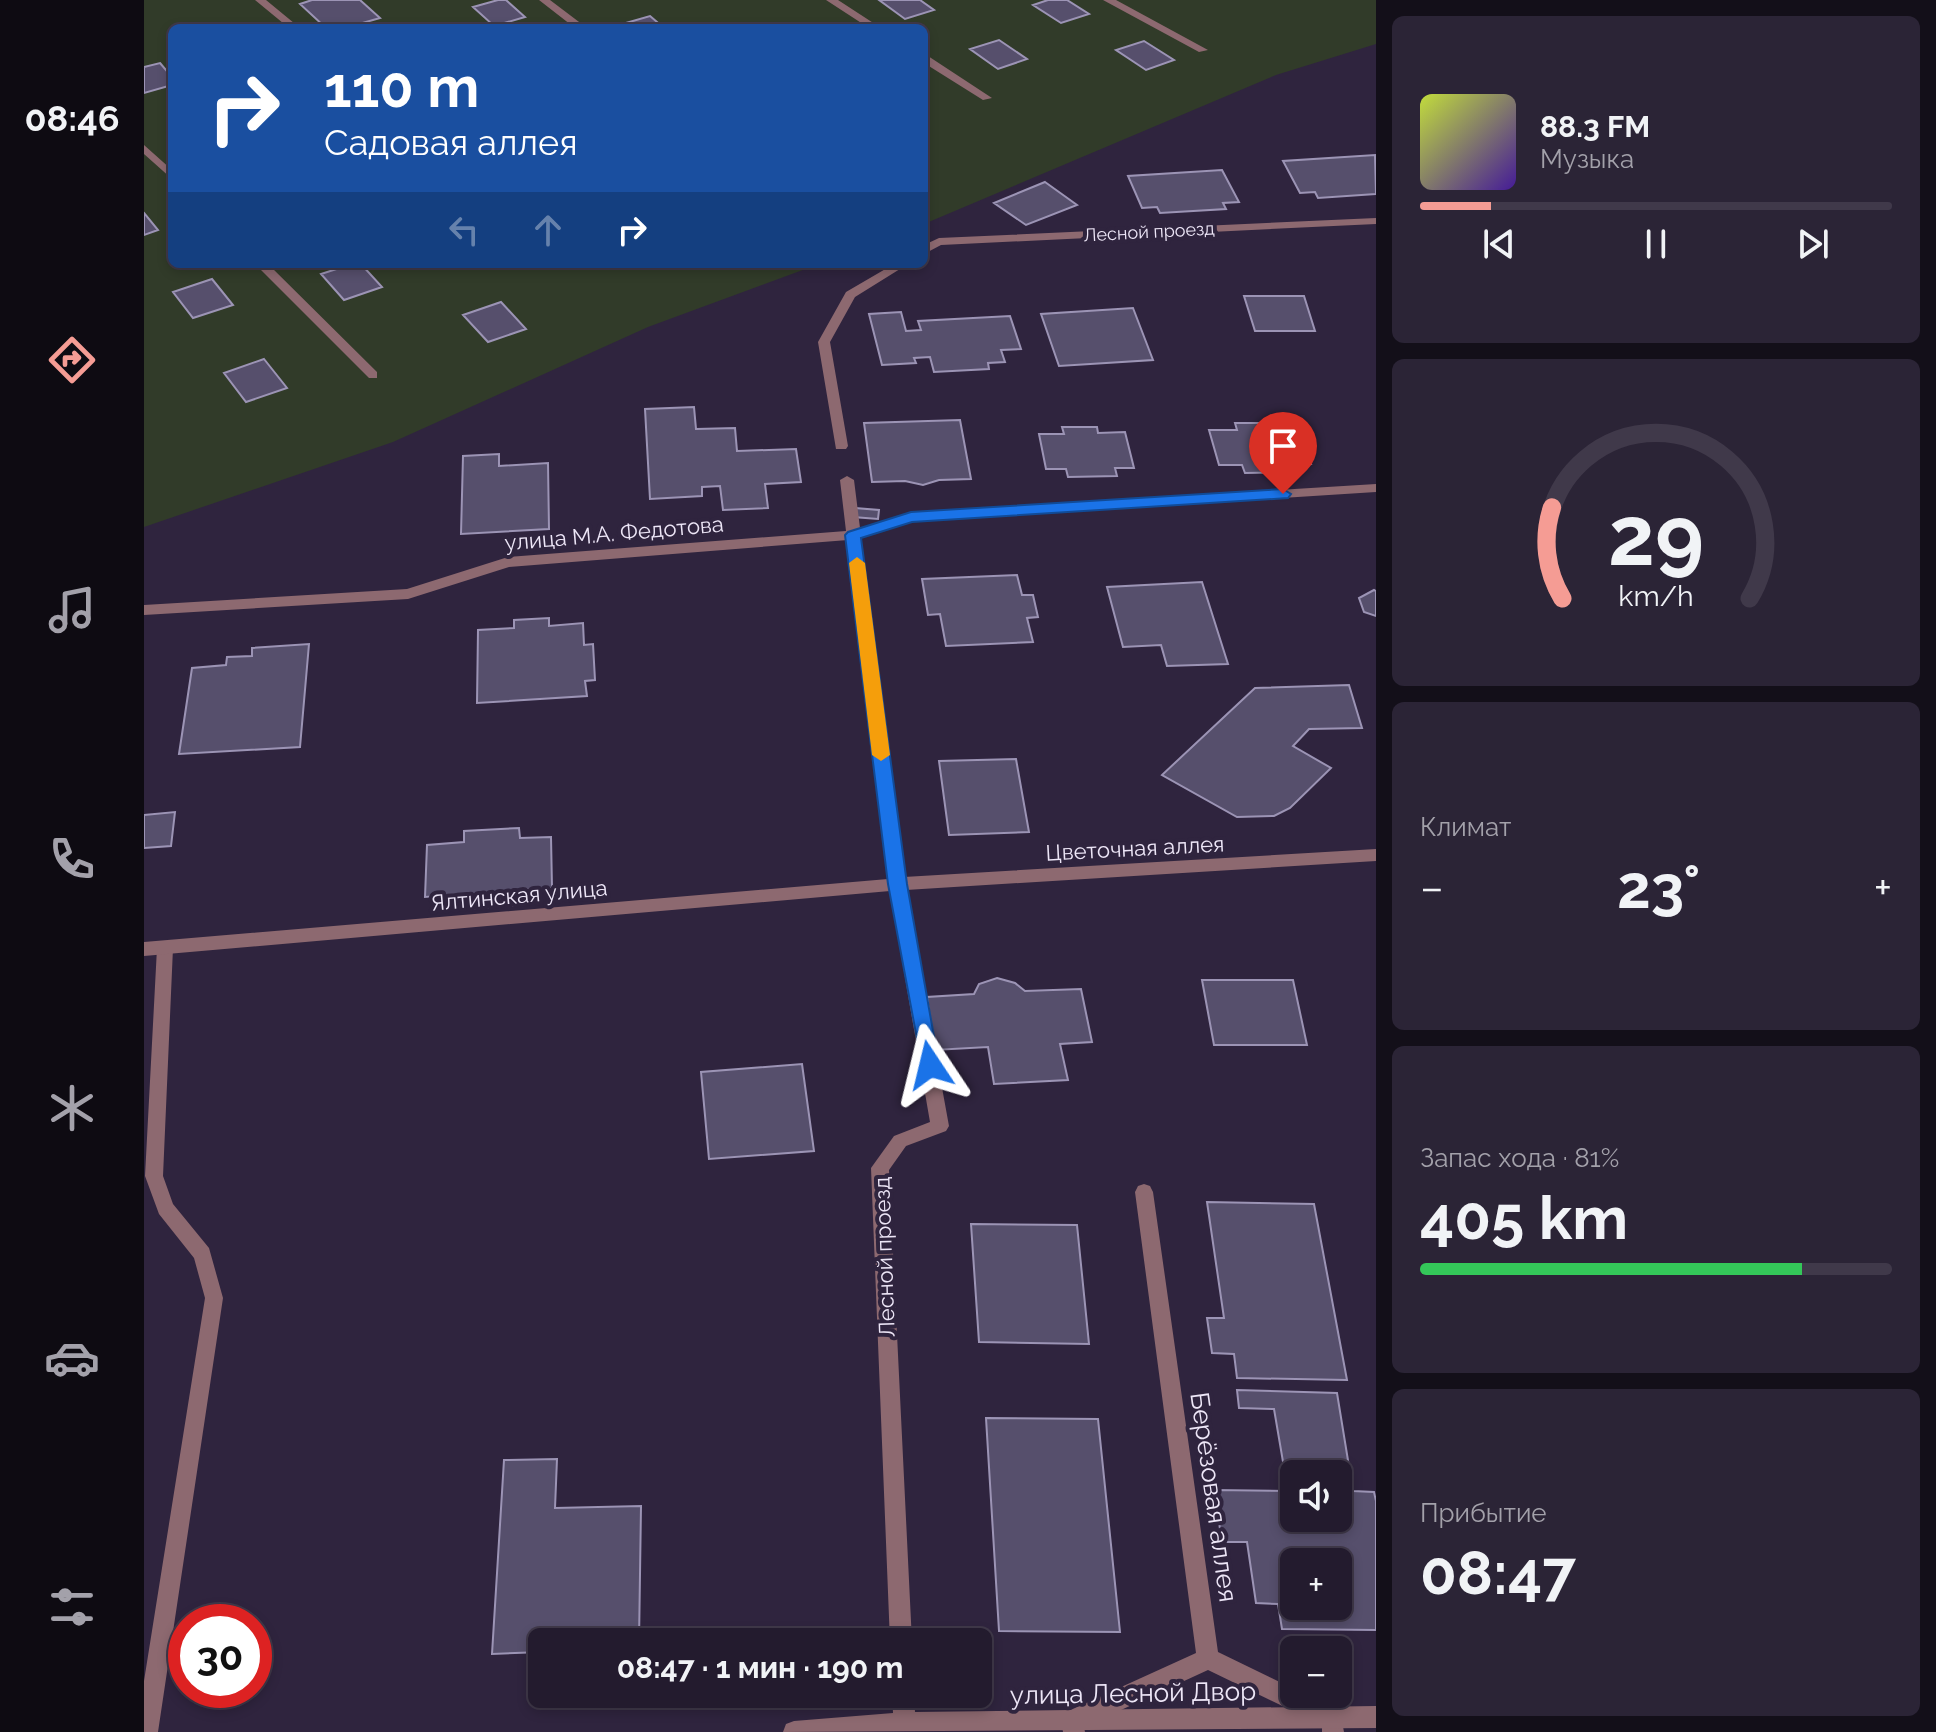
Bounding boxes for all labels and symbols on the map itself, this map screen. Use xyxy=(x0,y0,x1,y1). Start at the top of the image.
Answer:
street label: Лесной проезд xyxy=(1083,218,1215,245)
pin xyxy=(1249,412,1317,494)
street label: улица М.А. Федотова xyxy=(503,510,725,556)
street label: Цветочная аллея xyxy=(1045,830,1225,866)
street label: Ялтинская улица xyxy=(430,874,608,916)
position arrow xyxy=(888,1023,972,1107)
street label: Лесной проезд xyxy=(868,1176,900,1338)
street label: Берёзовая аллея xyxy=(1184,1390,1244,1604)
speed limit sign: 30 xyxy=(168,1604,272,1708)
street label: улица Лесной Двор xyxy=(1010,1676,1256,1710)

